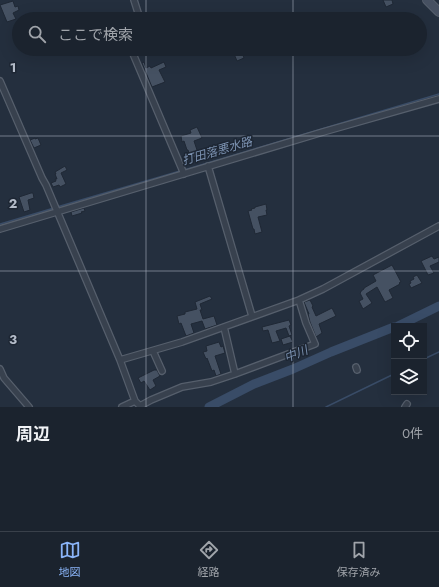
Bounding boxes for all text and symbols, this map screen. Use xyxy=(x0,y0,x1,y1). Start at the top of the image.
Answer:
search box xyxy=(12,12,427,56)
icon: search xyxy=(26,23,48,45)
text: ここで検索 xyxy=(58,24,133,46)
text: 1 xyxy=(10,58,16,77)
water label: 打田落悪水路 xyxy=(180,132,255,170)
text: 2 xyxy=(9,194,17,213)
map controls xyxy=(391,323,427,395)
button: locate xyxy=(391,323,427,359)
text: 3 xyxy=(9,330,17,349)
water label: 中川 xyxy=(281,340,312,367)
button: layers xyxy=(391,359,427,395)
text: 周辺 xyxy=(16,422,50,446)
text: 0件 xyxy=(402,424,423,443)
tab: 地図 xyxy=(59,539,81,580)
tab: 経路 xyxy=(198,539,220,580)
tab: 保存済み xyxy=(337,539,381,580)

